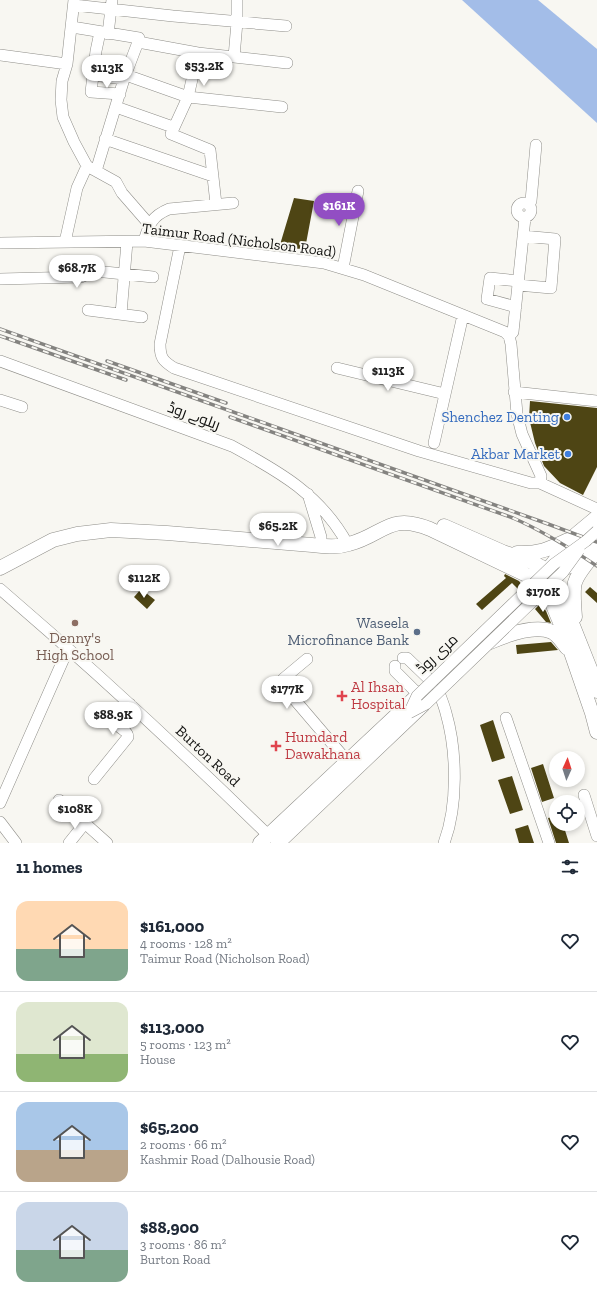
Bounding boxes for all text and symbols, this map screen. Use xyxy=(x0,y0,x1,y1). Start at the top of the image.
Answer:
pin: $53.2K xyxy=(171,53,237,87)
pin: $113K xyxy=(79,55,135,89)
text: $53.2K xyxy=(185,58,223,73)
text: $113K xyxy=(91,60,123,75)
pin: $161K xyxy=(311,193,367,227)
text: $161K xyxy=(323,198,355,213)
street label: Taimur Road (Nicholson Road) xyxy=(141,219,337,261)
pin: $68.7K xyxy=(44,255,110,289)
text: $68.7K xyxy=(58,260,96,275)
pin: $113K xyxy=(360,358,416,392)
text: $113K xyxy=(372,363,404,378)
street label: ریلوے روڈ xyxy=(165,398,223,434)
place label: Shenchez Denting xyxy=(441,408,559,426)
marker: Shenchez Denting xyxy=(562,412,572,422)
place label: Akbar Market xyxy=(471,445,560,463)
marker: Akbar Market xyxy=(563,449,573,459)
pin: $65.2K xyxy=(245,513,311,547)
text: $65.2K xyxy=(259,518,297,533)
pin: $112K xyxy=(116,565,172,599)
text: $112K xyxy=(128,570,160,585)
pin: $170K xyxy=(515,579,571,613)
text: $170K xyxy=(526,584,560,599)
place label: Waseela Microfinance Bank xyxy=(288,614,409,649)
marker: Denny's High School xyxy=(70,618,80,628)
marker: Waseela Microfinance Bank xyxy=(412,627,422,637)
place label: Denny's High School xyxy=(36,629,114,664)
street label: مری روڈ xyxy=(412,630,462,678)
pin: $177K xyxy=(259,676,315,710)
place label: Al Ihsan Hospital xyxy=(351,678,406,713)
text: $177K xyxy=(270,681,304,696)
marker: Al Ihsan Hospital xyxy=(336,690,348,702)
pin: $88.9K xyxy=(80,702,146,736)
text: $88.9K xyxy=(93,707,133,722)
street label: Burton Road xyxy=(172,722,244,791)
place label: Humdard Dawakhana xyxy=(285,728,360,763)
marker: Humdard Dawakhana xyxy=(270,740,282,752)
north arrow xyxy=(549,751,585,787)
map controls xyxy=(549,751,585,831)
button: locate xyxy=(549,795,585,831)
pin: $108K xyxy=(47,796,103,830)
text: $108K xyxy=(58,801,92,816)
icon: filters xyxy=(559,856,581,878)
text: 11 homes xyxy=(16,857,83,877)
text: $161,000 xyxy=(140,916,204,936)
icon: home xyxy=(48,917,96,965)
icon: heart xyxy=(559,930,581,952)
text: 4 rooms · 128 m² xyxy=(140,936,232,951)
text: Taimur Road (Nicholson Road) xyxy=(140,951,309,966)
text: $113,000 xyxy=(140,1017,204,1037)
icon: home xyxy=(48,1018,96,1066)
icon: heart xyxy=(559,1031,581,1053)
text: 5 rooms · 123 m² xyxy=(140,1037,231,1052)
text: House xyxy=(140,1052,175,1067)
text: $65,200 xyxy=(140,1117,199,1137)
icon: home xyxy=(48,1118,96,1166)
icon: heart xyxy=(559,1131,581,1153)
text: 2 rooms · 66 m² xyxy=(140,1137,227,1152)
text: Kashmir Road (Dalhousie Road) xyxy=(140,1152,315,1167)
text: $88,900 xyxy=(140,1217,199,1237)
icon: home xyxy=(48,1218,96,1266)
icon: heart xyxy=(559,1231,581,1253)
text: 3 rooms · 86 m² xyxy=(140,1237,226,1252)
text: Burton Road xyxy=(140,1252,210,1267)

